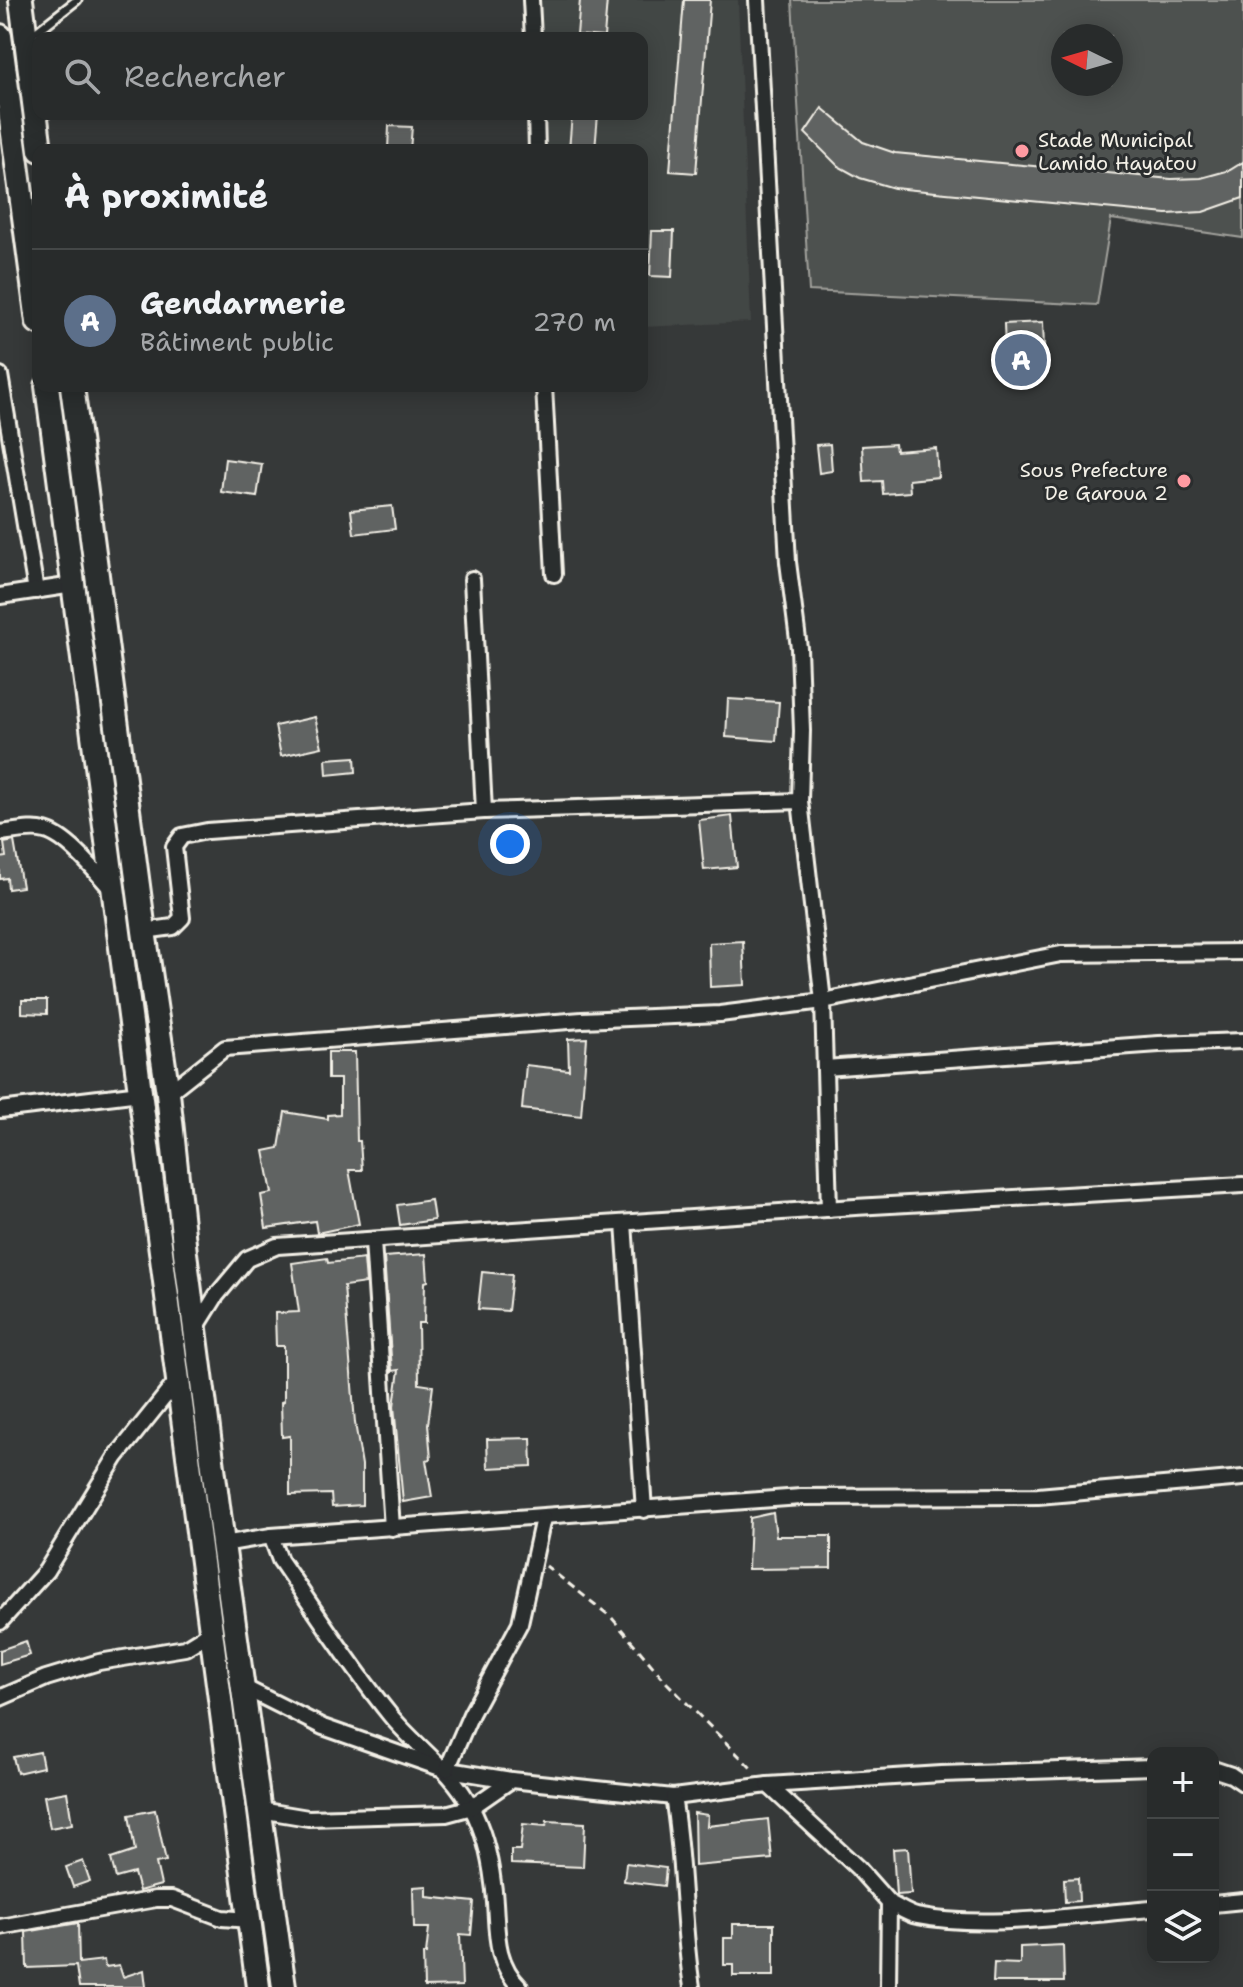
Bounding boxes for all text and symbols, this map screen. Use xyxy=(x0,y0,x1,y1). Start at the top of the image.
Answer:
north arrow xyxy=(1051,24,1123,96)
search box xyxy=(32,32,648,120)
icon: search xyxy=(60,54,104,98)
text: Rechercher xyxy=(124,56,286,97)
place label: Stade Municipal Lamido Hayatou xyxy=(1038,127,1197,176)
marker: Stade Municipal Lamido Hayatou xyxy=(1013,142,1031,160)
text: À proximité xyxy=(64,173,268,219)
text: Gendarmerie xyxy=(140,283,346,324)
text: A xyxy=(80,304,100,339)
text: 270 m xyxy=(533,304,616,339)
text: Bâtiment public xyxy=(140,324,334,359)
pin: A xyxy=(995,330,1047,390)
place label: Sous Prefecture De Garoua 2 xyxy=(1020,457,1168,506)
marker: Sous Prefecture De Garoua 2 xyxy=(1175,472,1193,490)
your location xyxy=(490,824,530,864)
map controls xyxy=(1147,1747,1219,1963)
button: + xyxy=(1147,1747,1219,1819)
button: − xyxy=(1147,1819,1219,1891)
button: layers xyxy=(1147,1891,1219,1963)

